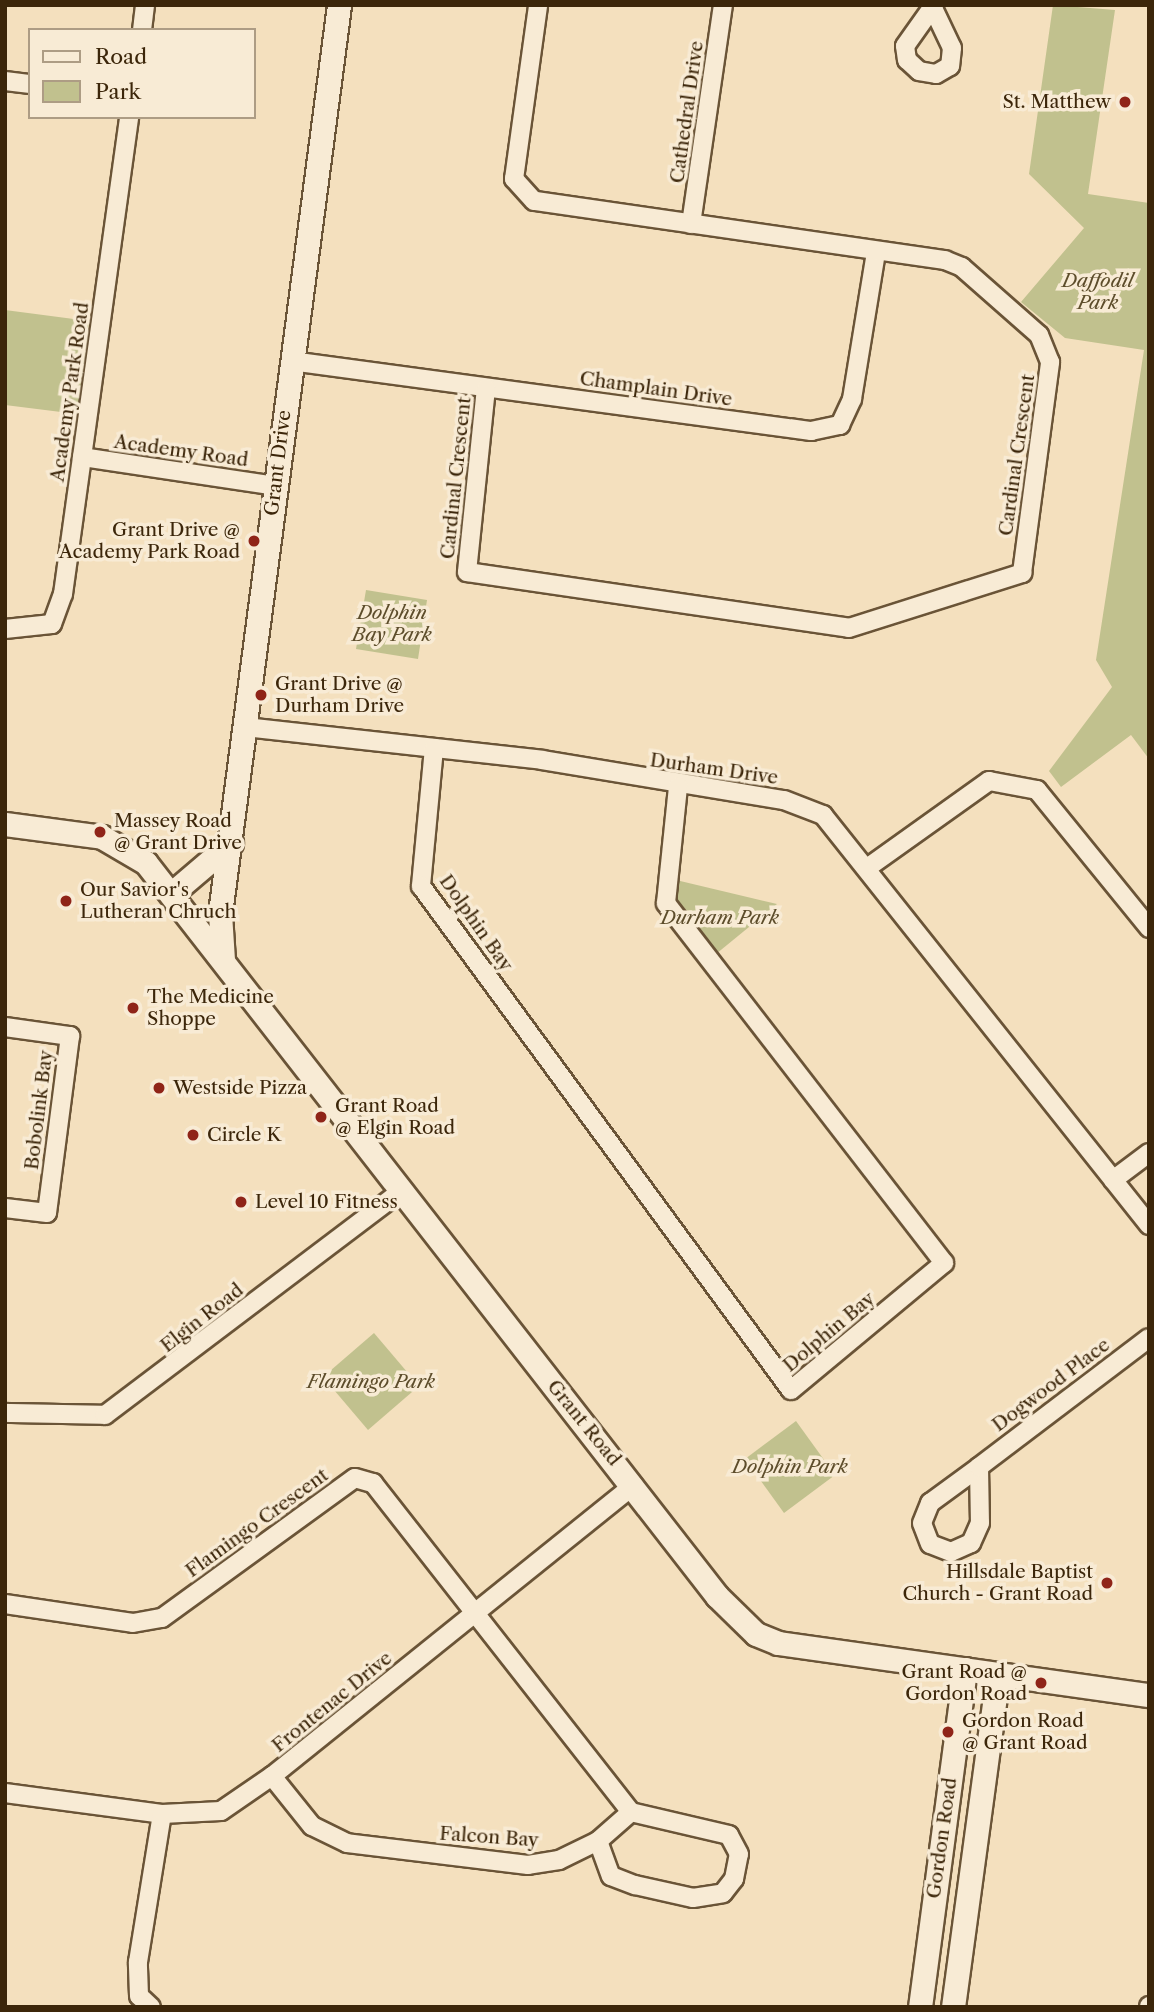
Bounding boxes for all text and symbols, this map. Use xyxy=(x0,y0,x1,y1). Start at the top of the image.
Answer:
legend xyxy=(28,28,256,119)
street label: Cathedral Drive xyxy=(666,39,708,185)
text: Road xyxy=(95,44,147,69)
text: Park xyxy=(95,79,141,104)
place label: St. Matthew xyxy=(1002,91,1111,113)
marker: St. Matthew xyxy=(1117,94,1133,110)
park label: Daffodil Park xyxy=(1062,270,1134,314)
street label: Academy Park Road xyxy=(46,300,94,484)
street label: Champlain Drive xyxy=(578,367,734,411)
street label: Cardinal Crescent xyxy=(994,373,1040,537)
street label: Cardinal Crescent xyxy=(436,396,476,560)
street label: Grant Drive xyxy=(260,409,296,517)
street label: Academy Road xyxy=(112,430,250,472)
place label: Grant Drive @ Academy Park Road xyxy=(58,519,240,563)
marker: Grant Drive @ Academy Park Road xyxy=(246,533,262,549)
park label: Dolphin Bay Park xyxy=(352,602,432,646)
place label: Grant Drive @ Durham Drive xyxy=(275,673,404,717)
marker: Grant Drive @ Durham Drive xyxy=(253,687,269,703)
street label: Durham Drive xyxy=(648,749,780,789)
place label: Massey Road @ Grant Drive xyxy=(114,810,242,854)
marker: Massey Road @ Grant Drive xyxy=(92,824,108,840)
street label: Dolphin Bay xyxy=(434,870,518,976)
place label: Our Savior's Lutheran Chruch xyxy=(80,879,236,923)
marker: Our Savior's Lutheran Chruch xyxy=(58,893,74,909)
park label: Durham Park xyxy=(661,907,779,929)
place label: The Medicine Shoppe xyxy=(147,986,274,1030)
marker: The Medicine Shoppe xyxy=(125,1000,141,1016)
street label: Bobolink Bay xyxy=(20,1049,58,1171)
place label: Westside Pizza xyxy=(173,1077,307,1099)
marker: Westside Pizza xyxy=(151,1080,167,1096)
place label: Grant Road @ Elgin Road xyxy=(335,1095,455,1139)
marker: Grant Road @ Elgin Road xyxy=(313,1109,329,1125)
place label: Circle K xyxy=(207,1124,281,1146)
marker: Circle K xyxy=(185,1127,201,1143)
place label: Level 10 Fitness xyxy=(255,1191,398,1213)
marker: Level 10 Fitness xyxy=(233,1194,249,1210)
street label: Elgin Road xyxy=(156,1279,248,1357)
street label: Dolphin Bay xyxy=(779,1287,879,1377)
street label: Dogwood Place xyxy=(988,1333,1114,1437)
park label: Flamingo Park xyxy=(307,1371,435,1393)
street label: Grant Road xyxy=(542,1375,626,1471)
park label: Dolphin Park xyxy=(732,1456,848,1478)
street label: Flamingo Crescent xyxy=(181,1464,333,1582)
place label: Hillsdale Baptist Church - Grant Road xyxy=(902,1561,1093,1605)
marker: Hillsdale Baptist Church - Grant Road xyxy=(1099,1575,1115,1591)
street label: Frontenac Drive xyxy=(268,1647,396,1757)
place label: Grant Road @ Gordon Road xyxy=(901,1661,1027,1705)
marker: Grant Road @ Gordon Road xyxy=(1033,1675,1049,1691)
place label: Gordon Road @ Grant Road xyxy=(962,1710,1088,1754)
marker: Gordon Road @ Grant Road xyxy=(940,1724,956,1740)
street label: Gordon Road xyxy=(922,1776,962,1900)
street label: Falcon Bay xyxy=(439,1822,539,1852)

